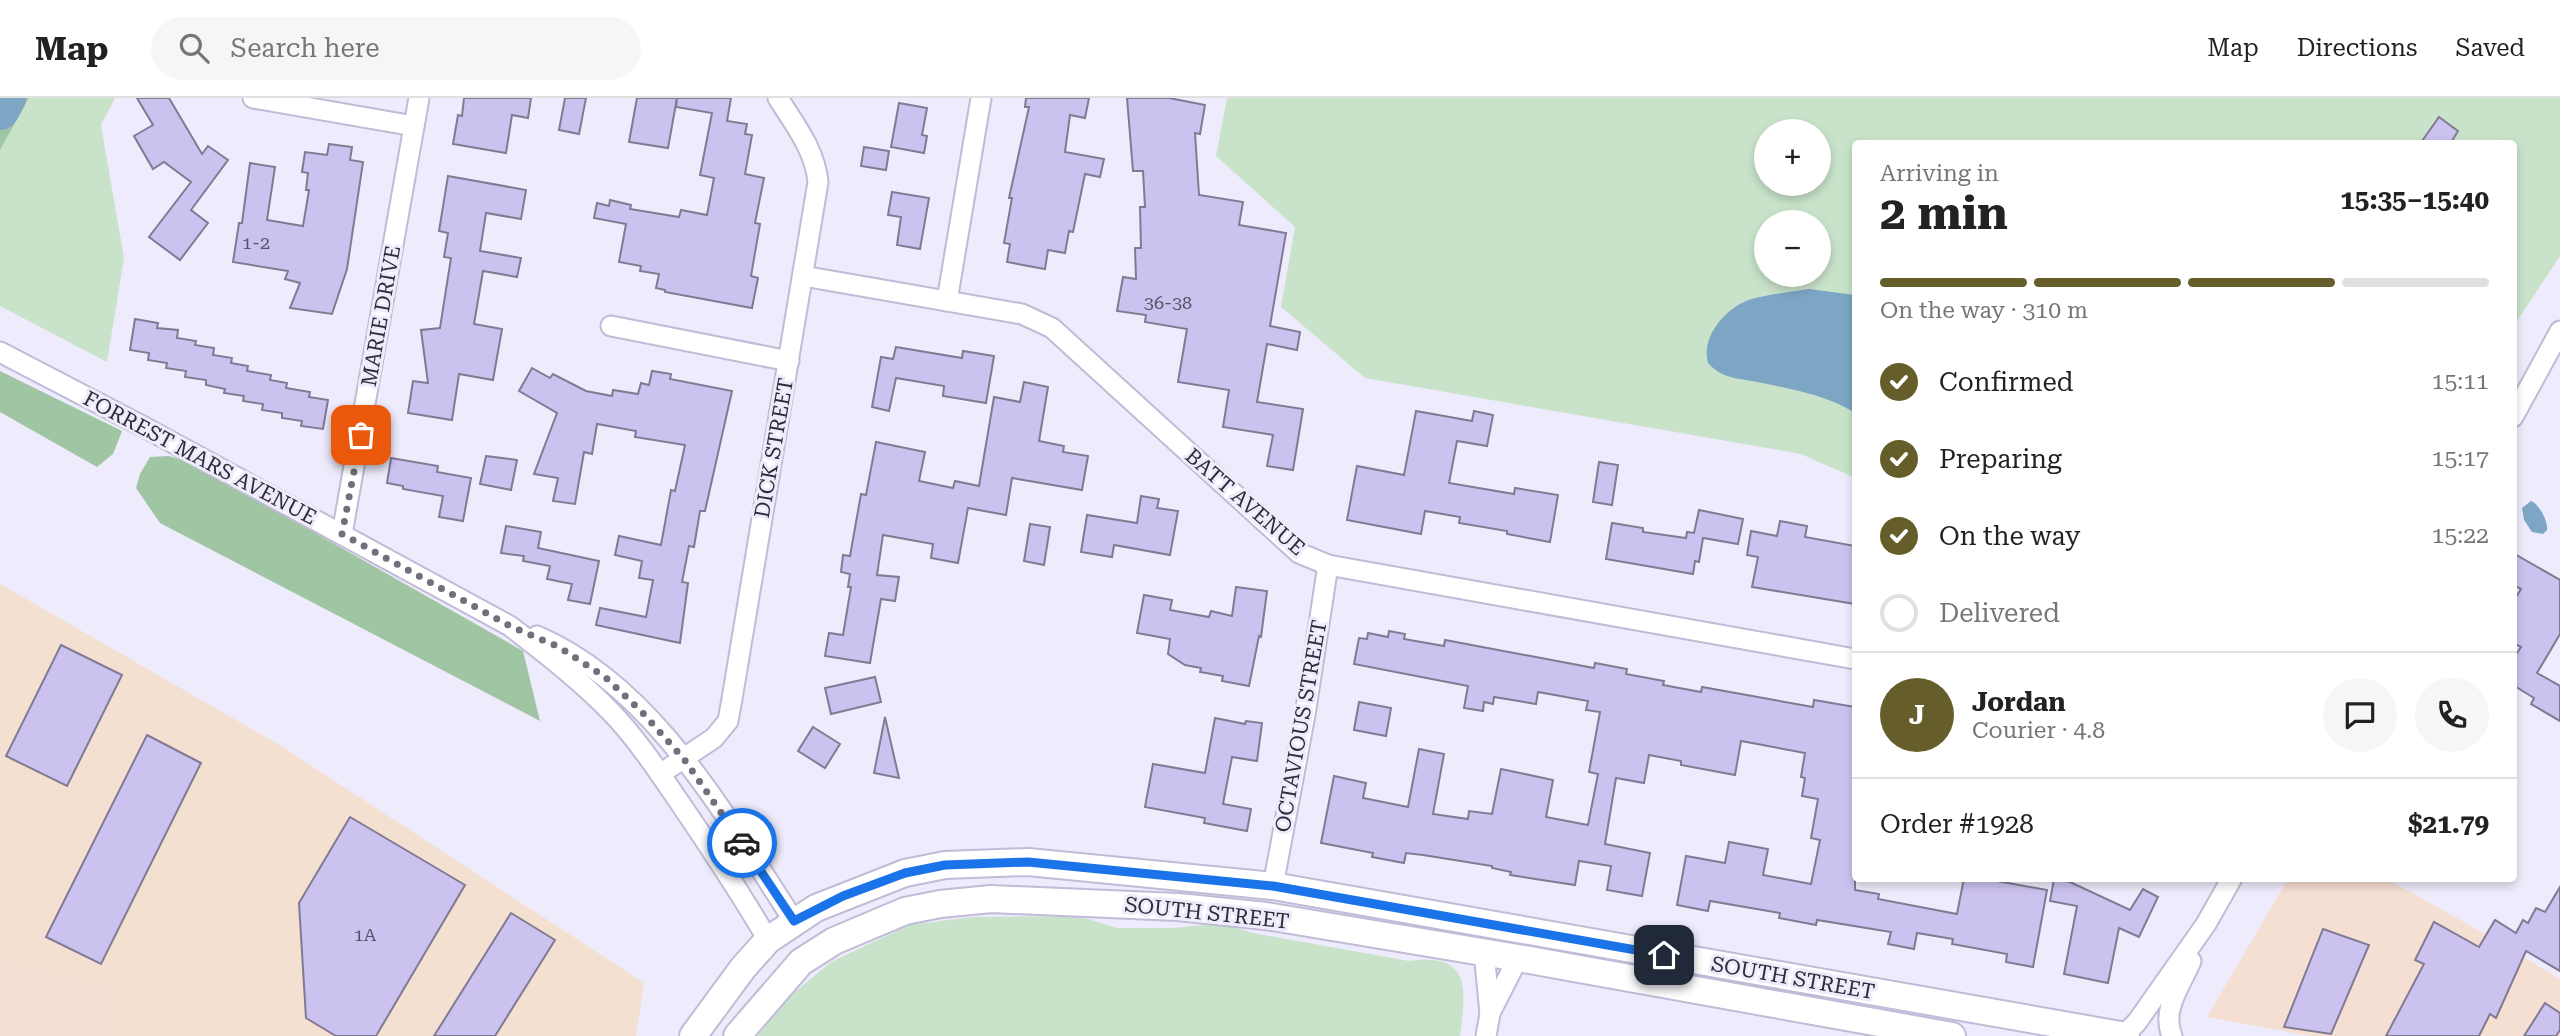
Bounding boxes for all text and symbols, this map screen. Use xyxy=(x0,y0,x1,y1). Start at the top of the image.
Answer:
search box xyxy=(151,17,641,80)
text: Map xyxy=(35,29,109,68)
icon: search xyxy=(175,29,213,67)
text: Search here xyxy=(231,33,380,63)
text: Map xyxy=(2207,34,2259,62)
text: Directions xyxy=(2297,34,2417,62)
text: Saved xyxy=(2455,34,2525,62)
map controls xyxy=(1754,119,1831,287)
button: + xyxy=(1754,119,1831,196)
text: Arriving in xyxy=(1880,160,1999,187)
text: 15:35–15:40 xyxy=(2340,185,2489,215)
text: 2 min xyxy=(1880,186,2008,240)
button: − xyxy=(1754,210,1831,287)
house number: 1-2 xyxy=(242,232,270,253)
street label: MARIE DRIVE xyxy=(357,244,405,388)
house number: 36-38 xyxy=(1144,292,1192,313)
text: On the way · 310 m xyxy=(1880,297,2088,324)
icon: check xyxy=(1880,363,1918,401)
text: Confirmed xyxy=(1939,367,2074,397)
text: 15:11 xyxy=(2432,368,2489,395)
street label: DICK STREET xyxy=(750,376,798,520)
street label: FORREST MARS AVENUE xyxy=(79,386,321,530)
pin xyxy=(331,405,391,465)
icon: bag xyxy=(342,416,380,454)
icon: check xyxy=(1880,440,1918,478)
street label: BATT AVENUE xyxy=(1180,444,1310,560)
text: Preparing xyxy=(1939,444,2062,474)
text: 15:17 xyxy=(2432,445,2489,472)
icon: check xyxy=(1880,517,1918,555)
text: On the way xyxy=(1939,521,2080,551)
text: 15:22 xyxy=(2432,522,2489,549)
text: Delivered xyxy=(1939,598,2060,628)
street label: OCTAVIOUS STREET xyxy=(1271,618,1331,834)
button: chat xyxy=(2323,678,2397,752)
button: phone xyxy=(2415,678,2489,752)
text: Jordan xyxy=(1972,687,2066,717)
text: J xyxy=(1909,700,1925,730)
text: Courier · 4.8 xyxy=(1972,717,2105,744)
courier xyxy=(707,808,777,878)
text: Order #1928 xyxy=(1880,809,2034,839)
text: $21.79 xyxy=(2408,809,2489,839)
icon: car xyxy=(723,824,761,862)
street label: SOUTH STREET xyxy=(1123,892,1291,934)
house number: 1A xyxy=(354,924,377,945)
pin xyxy=(1634,925,1694,985)
icon: home xyxy=(1645,936,1683,974)
street label: SOUTH STREET xyxy=(1709,952,1877,1004)

